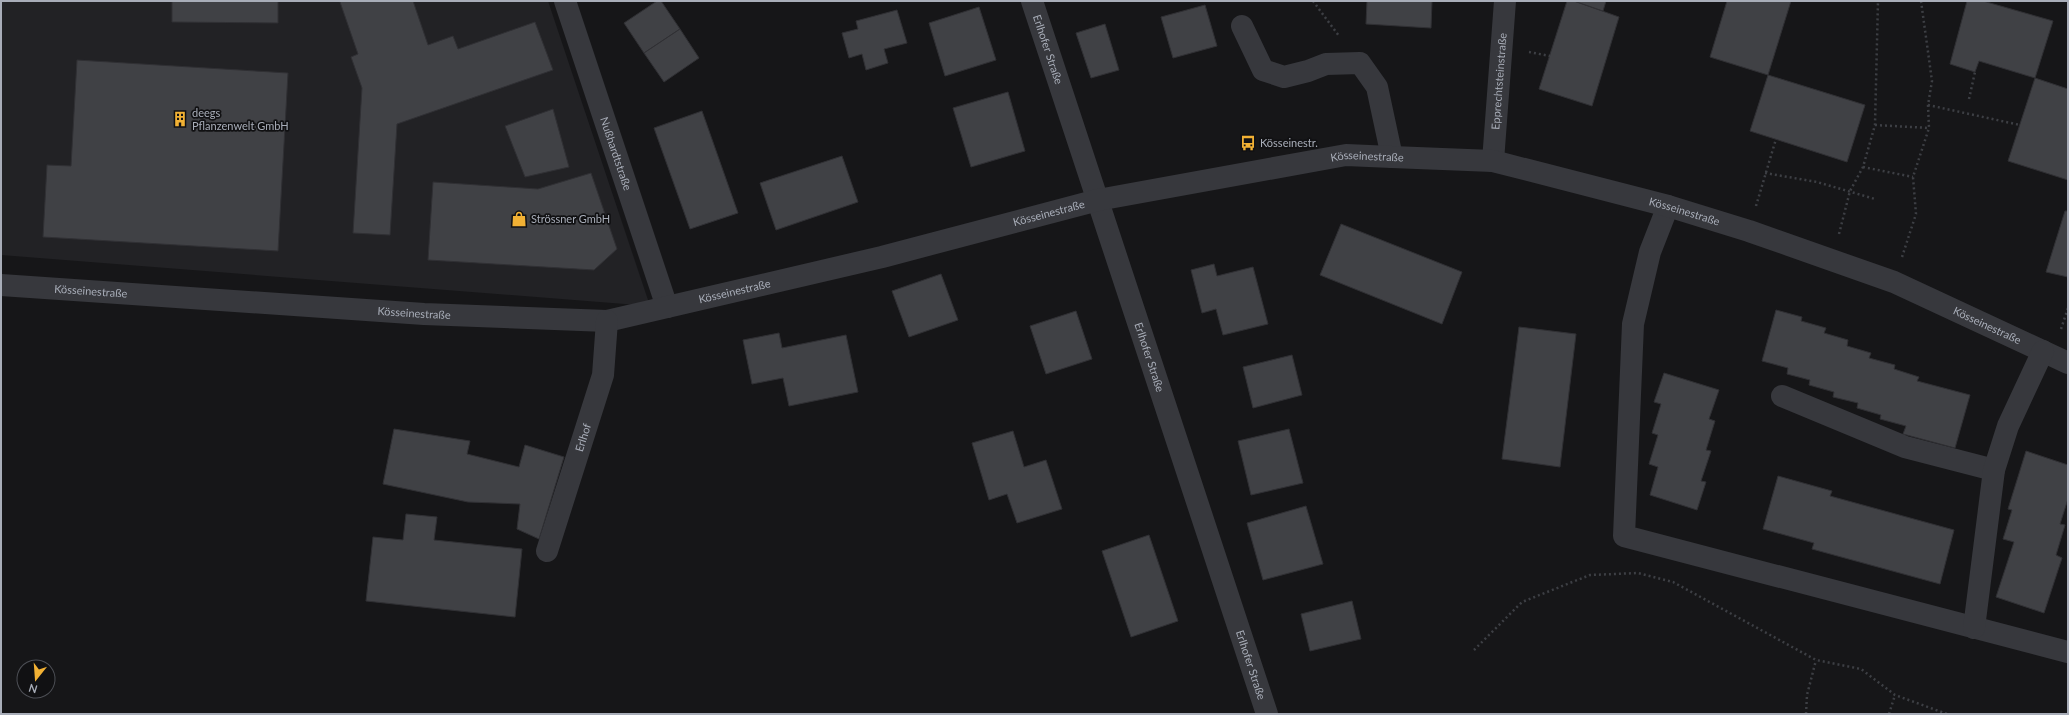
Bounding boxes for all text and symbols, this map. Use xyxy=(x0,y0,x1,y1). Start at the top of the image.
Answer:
street label: Erlhofer Straße xyxy=(1031,13,1066,86)
street label: Epprechtsteinstraße xyxy=(1488,32,1509,130)
place label: deegs Pflanzenwelt GmbH xyxy=(192,106,289,132)
building icon: deegs Pflanzenwelt GmbH xyxy=(171,110,189,128)
street label: Nußhardtstraße xyxy=(598,115,635,192)
bus stop icon: Kösseinestr. xyxy=(1239,134,1257,152)
place label: Kösseinestr. xyxy=(1260,136,1318,149)
street label: Kösseinestraße xyxy=(1329,148,1404,164)
street label: Kösseinestraße xyxy=(1648,194,1722,228)
street label: Kösseinestraße xyxy=(1012,197,1086,228)
shop icon: Strössner GmbH xyxy=(510,210,528,228)
place label: Strössner GmbH xyxy=(531,212,610,225)
street label: Kösseinestraße xyxy=(697,276,772,305)
street label: Kösseinestraße xyxy=(54,282,128,300)
street label: Kösseinestraße xyxy=(377,304,451,321)
street label: Kösseinestraße xyxy=(1951,304,2024,346)
street label: Erlhofer Straße xyxy=(1132,321,1167,394)
street label: Erlhof xyxy=(572,422,593,453)
street label: Erlhofer Straße xyxy=(1234,628,1269,701)
north arrow xyxy=(16,659,56,699)
text: N xyxy=(27,682,39,696)

